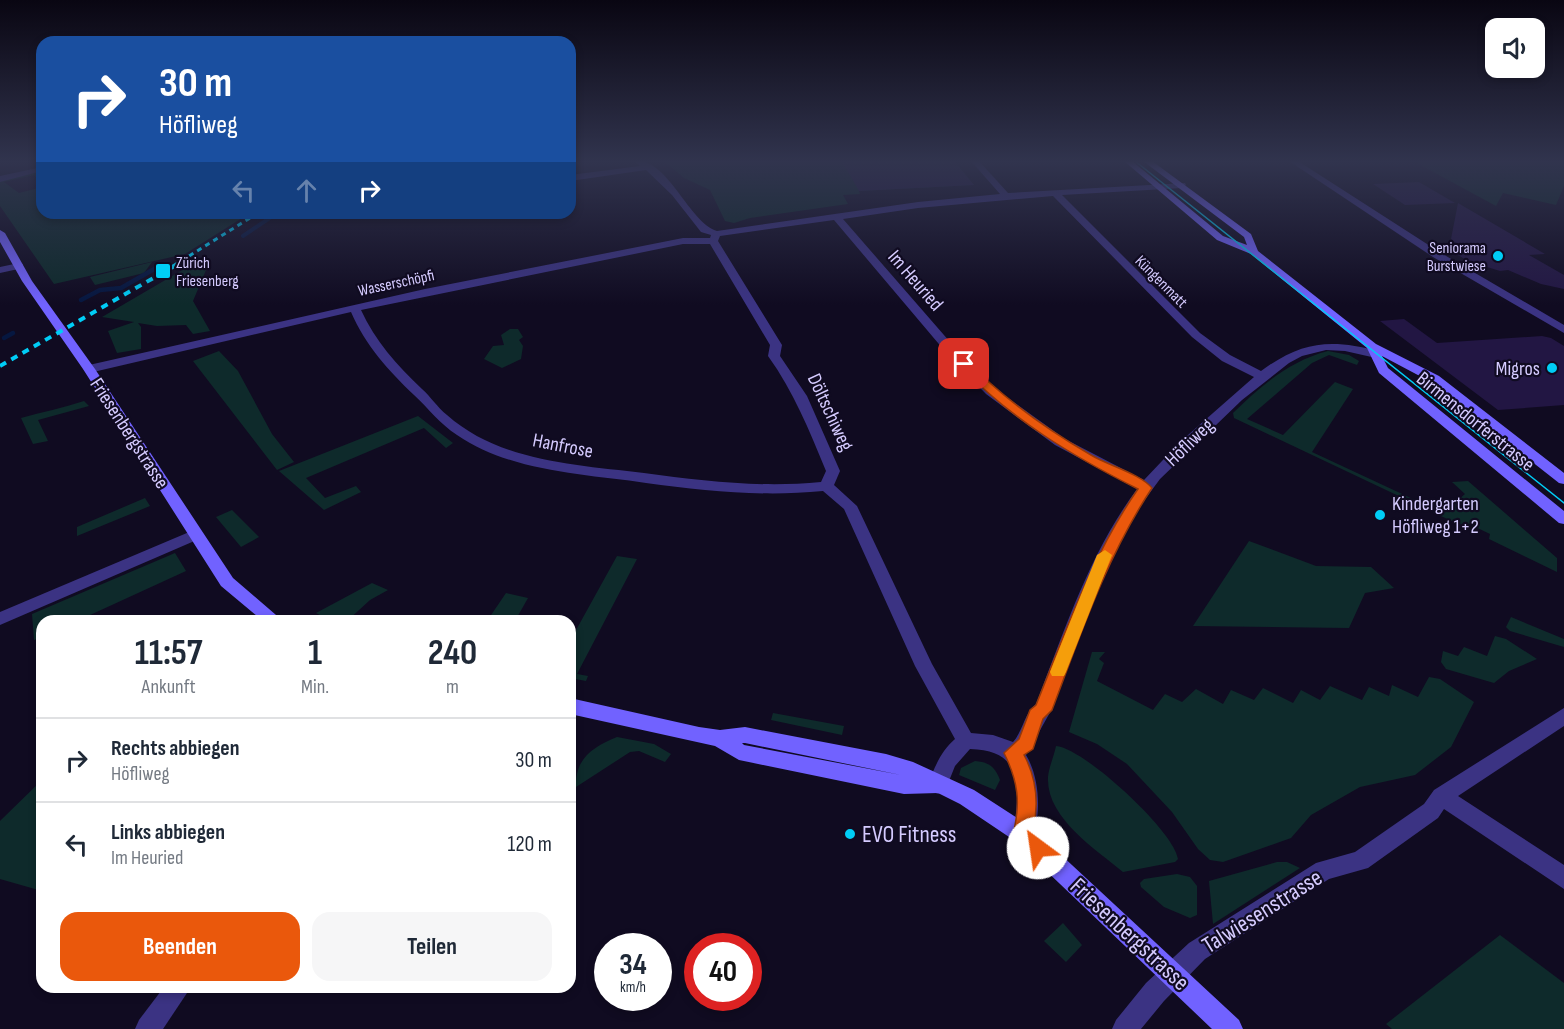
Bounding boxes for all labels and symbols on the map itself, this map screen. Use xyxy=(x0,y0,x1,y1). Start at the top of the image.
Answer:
place label: Seniorama Burstwiese xyxy=(1427,239,1486,276)
street label: Im Heuried xyxy=(882,245,948,316)
marker: Seniorama Burstwiese xyxy=(1491,249,1505,263)
street label: Küngenmatt xyxy=(1131,252,1191,312)
place label: Zürich Friesenberg xyxy=(176,254,239,291)
marker: Zürich Friesenberg xyxy=(154,262,172,280)
street label: Wasserschöpfi xyxy=(356,266,436,301)
pin xyxy=(938,338,989,389)
place label: Migros xyxy=(1496,357,1540,381)
marker: Migros xyxy=(1545,361,1559,375)
street label: Birmensdorferstrasse xyxy=(1411,367,1539,477)
street label: Döltschiweg xyxy=(802,370,858,455)
street label: Friesenbergstrasse xyxy=(85,374,174,493)
street label: Höfliweg xyxy=(1160,414,1219,472)
street label: Hanfrose xyxy=(531,428,595,464)
place label: Kindergarten Höfliweg 1+2 xyxy=(1392,492,1479,539)
marker: Kindergarten Höfliweg 1+2 xyxy=(1373,508,1387,522)
position arrow xyxy=(1006,816,1070,880)
place label: EVO Fitness xyxy=(862,820,956,849)
marker: EVO Fitness xyxy=(843,827,857,841)
street label: Talwiesenstrasse xyxy=(1197,863,1328,960)
street label: Friesenbergstrasse xyxy=(1064,872,1195,997)
speed limit sign: 40 xyxy=(684,933,762,1011)

